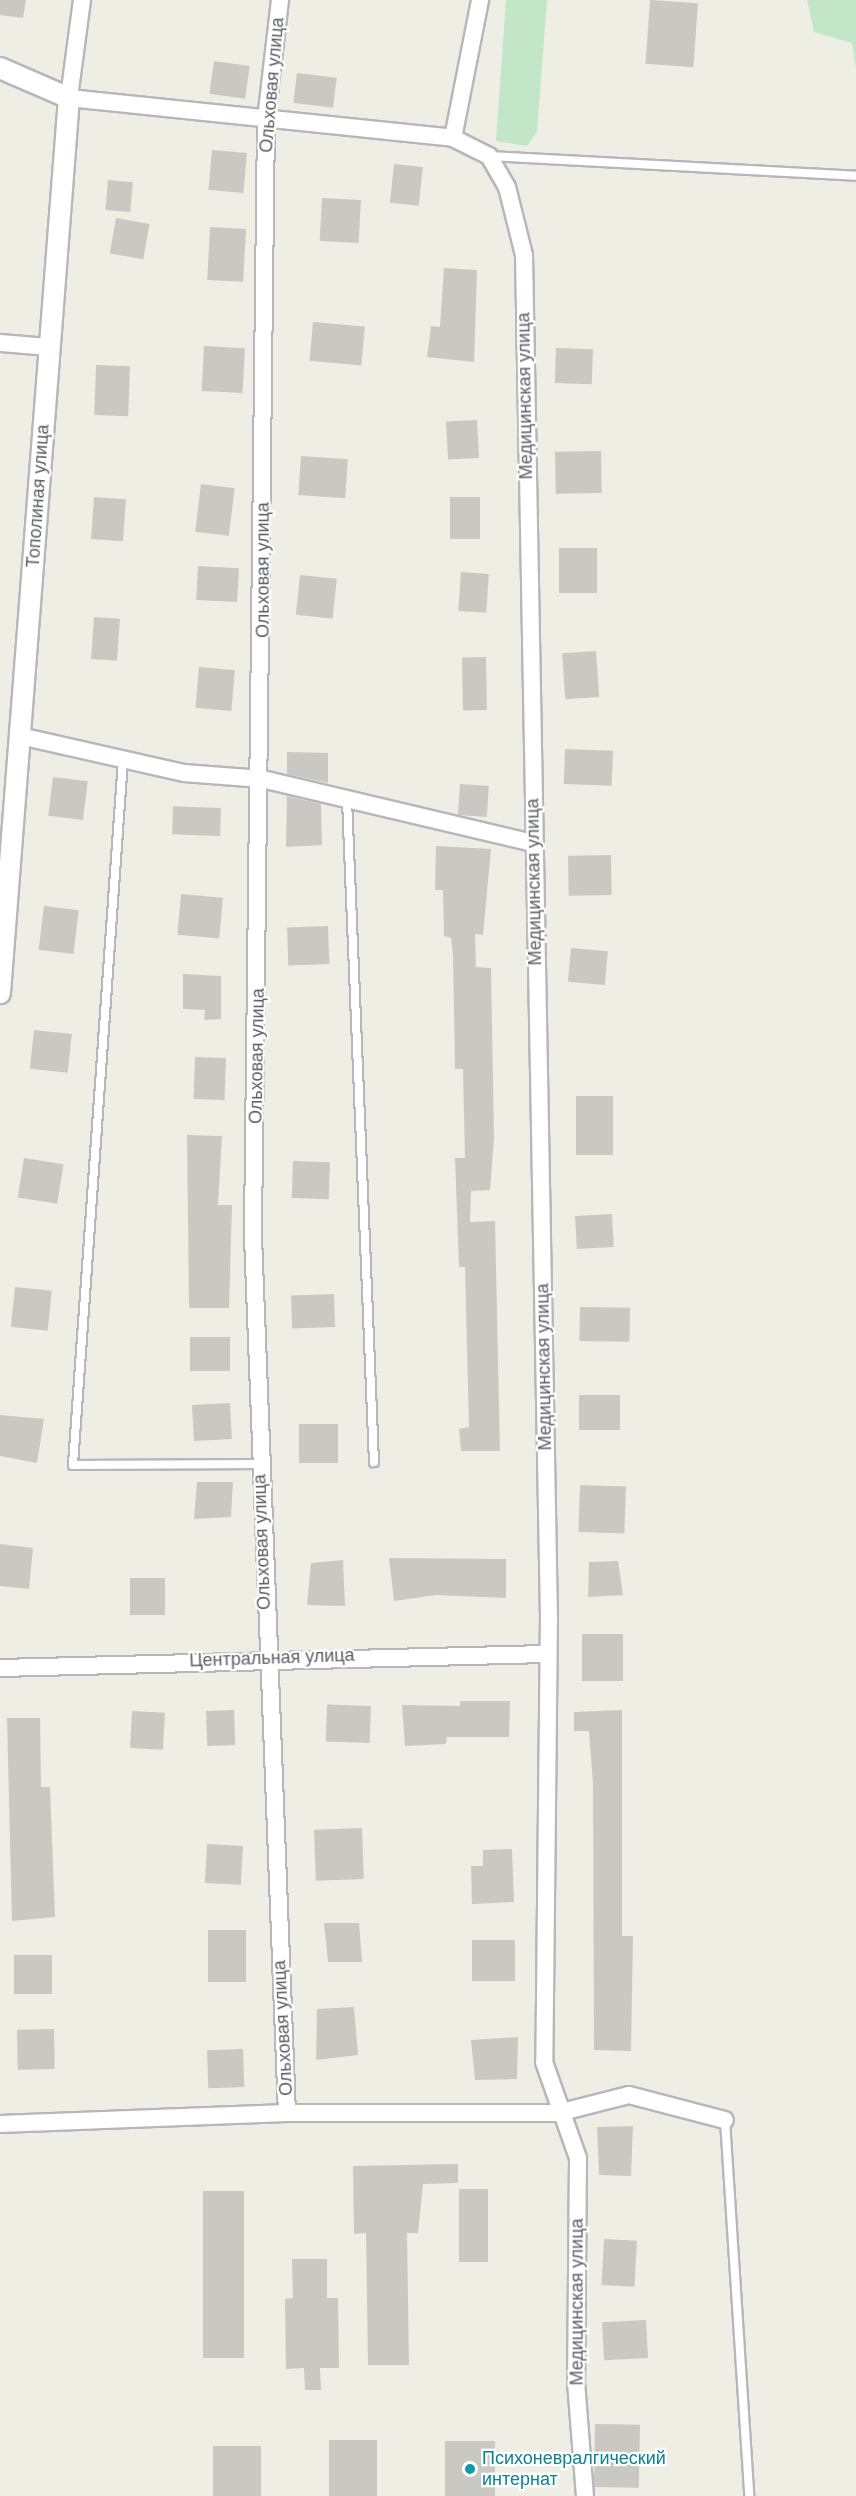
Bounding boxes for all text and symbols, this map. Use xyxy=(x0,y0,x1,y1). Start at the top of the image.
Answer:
street label: Ольховая улица xyxy=(255,16,289,154)
street label: Медицинская улица xyxy=(513,312,537,480)
street label: Тополиная улица xyxy=(22,424,54,568)
street label: Ольховая улица xyxy=(252,502,274,638)
street label: Медицинская улица xyxy=(522,798,546,966)
street label: Ольховая улица xyxy=(245,988,269,1124)
street label: Медицинская улица xyxy=(532,1283,556,1451)
street label: Ольховая улица xyxy=(249,1474,275,1610)
street label: Центральная улица xyxy=(189,1644,355,1672)
street label: Ольховая улица xyxy=(269,1960,297,2096)
street label: Медицинская улица xyxy=(566,2219,588,2385)
place label: Психоневралгический интернат xyxy=(482,2448,666,2490)
marker: Психоневралгический интернат xyxy=(463,2462,477,2476)

